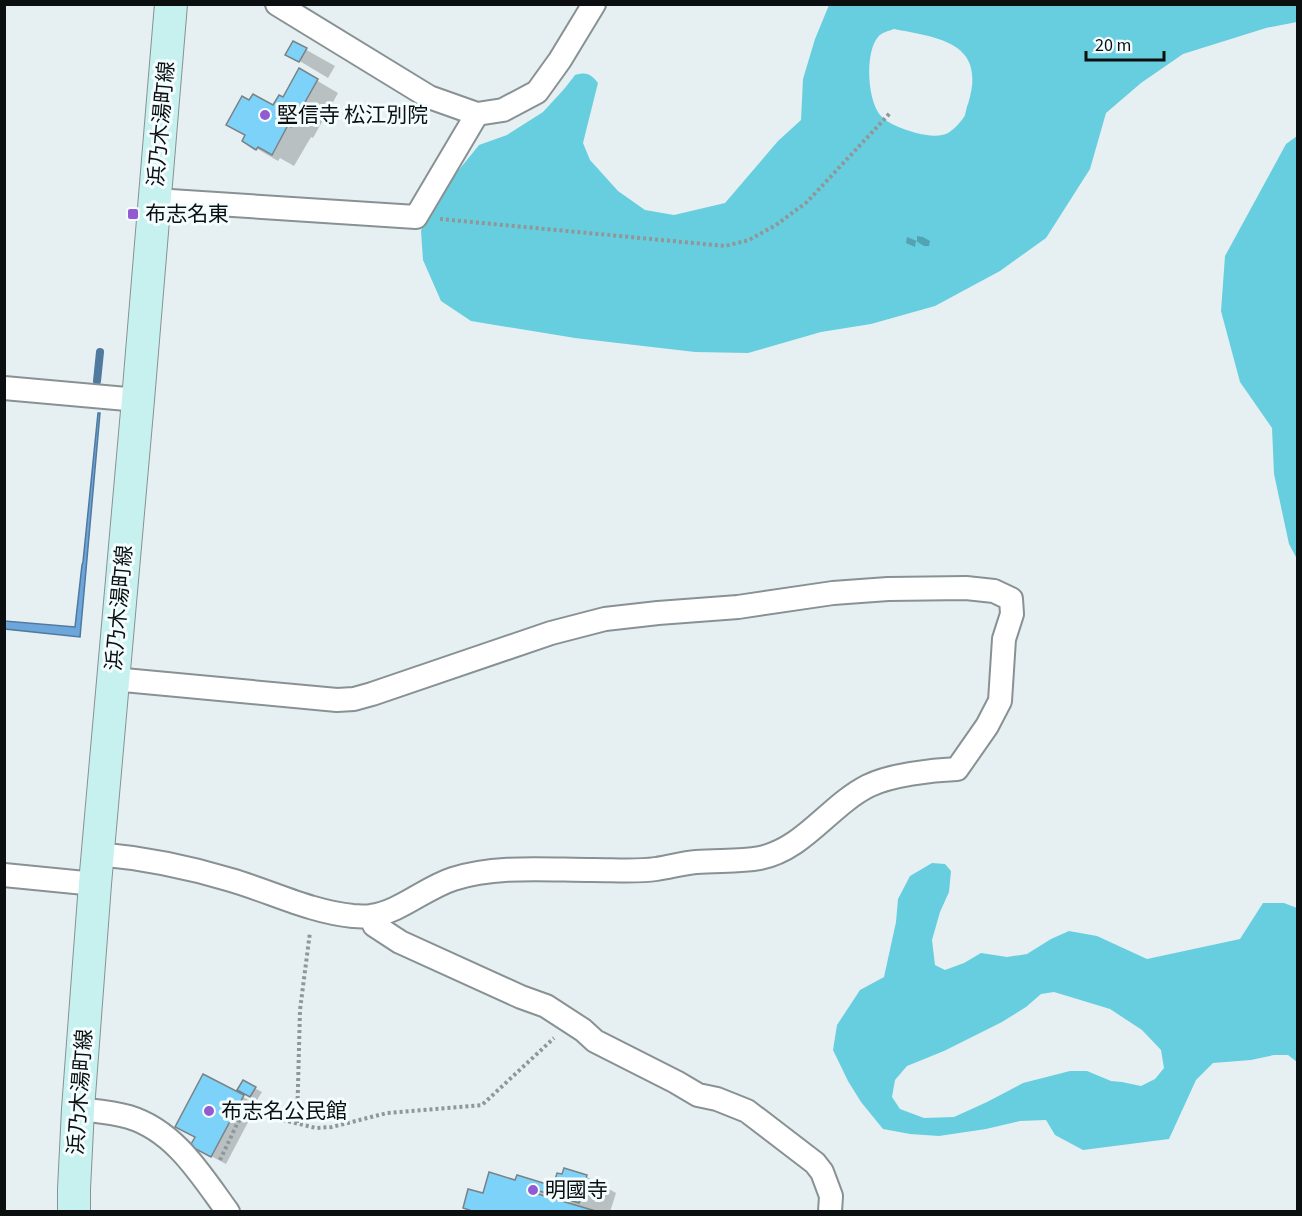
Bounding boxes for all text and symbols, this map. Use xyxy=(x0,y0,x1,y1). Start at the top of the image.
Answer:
scale bar xyxy=(1086,24,1164,62)
text: 20 m xyxy=(1095,33,1131,58)
street label: 浜乃木湯町線 xyxy=(141,60,181,188)
place label: 堅信寺 松江別院 xyxy=(277,100,428,130)
marker: 堅信寺 松江別院 xyxy=(258,108,272,122)
place label: 布志名東 xyxy=(145,199,229,229)
marker: 布志名東 xyxy=(126,207,140,221)
street label: 浜乃木湯町線 xyxy=(99,544,139,672)
street label: 浜乃木湯町線 xyxy=(61,1028,99,1156)
place label: 布志名公民館 xyxy=(221,1096,347,1126)
marker: 布志名公民館 xyxy=(202,1104,216,1118)
place label: 明國寺 xyxy=(545,1175,608,1205)
marker: 明國寺 xyxy=(526,1183,540,1197)

